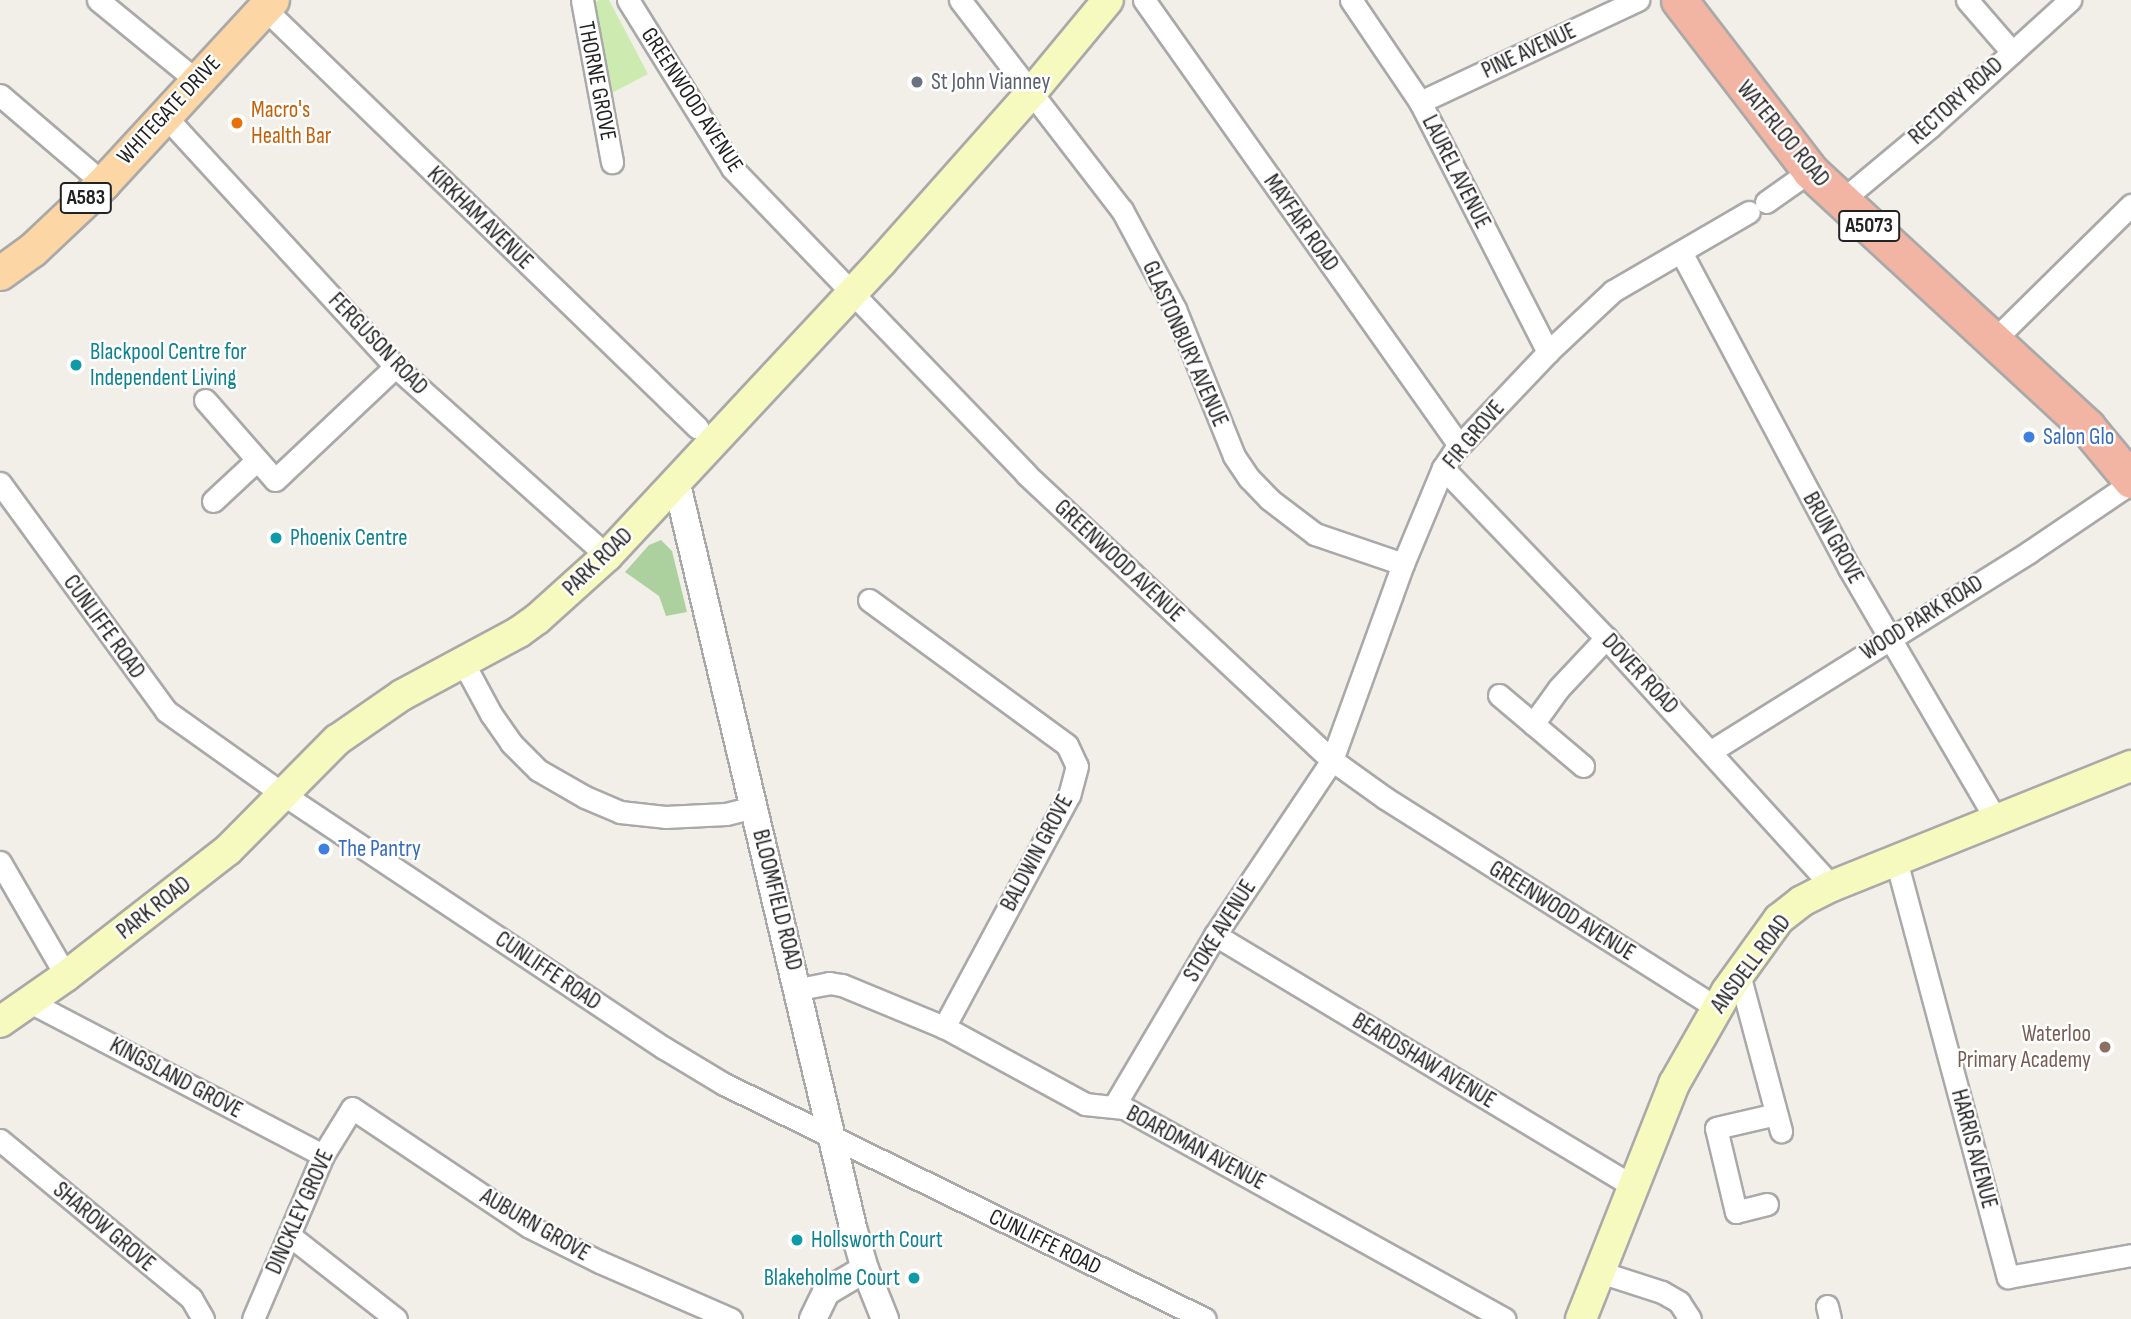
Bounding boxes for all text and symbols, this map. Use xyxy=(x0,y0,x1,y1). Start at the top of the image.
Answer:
street label: PINE AVENUE xyxy=(1477,17,1581,85)
street label: THORNE GROVE xyxy=(572,19,622,143)
street label: GREENWOOD AVENUE xyxy=(635,22,749,178)
street label: WHITEGATE DRIVE xyxy=(111,50,227,170)
street label: RECTORY ROAD xyxy=(1903,51,2009,151)
place label: St John Vianney xyxy=(931,68,1050,96)
marker: St John Vianney xyxy=(909,74,925,90)
street label: WATERLOO ROAD xyxy=(1731,75,1835,193)
place label: Macro's Health Bar xyxy=(251,96,331,150)
street label: LAUREL AVENUE xyxy=(1416,111,1496,233)
marker: Macro's Health Bar xyxy=(229,115,245,131)
street label: KIRKHAM AVENUE xyxy=(421,161,539,275)
street label: MAYFAIR ROAD xyxy=(1257,169,1345,277)
road number: A583 xyxy=(60,180,112,216)
road number: A5073 xyxy=(1838,208,1900,244)
street label: GLASTONBURY AVENUE xyxy=(1136,257,1234,431)
street label: FERGUSON ROAD xyxy=(322,287,434,401)
place label: Blackpool Centre for Independent Living xyxy=(90,338,247,392)
marker: Blackpool Centre for Independent Living xyxy=(68,357,84,373)
street label: FIR GROVE xyxy=(1437,395,1511,475)
place label: Salon Glo xyxy=(2043,423,2114,451)
marker: Salon Glo xyxy=(2021,429,2037,445)
street label: BRUN GROVE xyxy=(1797,487,1869,589)
street label: GREENWOOD AVENUE xyxy=(1049,494,1189,628)
street label: PARK ROAD xyxy=(557,522,639,602)
place label: Phoenix Centre xyxy=(290,524,407,552)
marker: Phoenix Centre xyxy=(268,530,284,546)
street label: WOOD PARK ROAD xyxy=(1856,569,1988,667)
street label: CUNLIFFE ROAD xyxy=(57,570,151,684)
street label: DOVER ROAD xyxy=(1596,628,1684,720)
street label: BALDWIN GROVE xyxy=(995,790,1079,916)
street label: BLOOMFIELD ROAD xyxy=(746,827,808,973)
place label: The Pantry xyxy=(338,835,421,863)
marker: The Pantry xyxy=(316,841,332,857)
street label: GREENWOOD AVENUE xyxy=(1484,855,1640,967)
street label: PARK ROAD xyxy=(111,870,197,946)
street label: STOKE AVENUE xyxy=(1178,875,1262,987)
street label: ANSDELL ROAD xyxy=(1705,909,1797,1019)
street label: CUNLIFFE ROAD xyxy=(490,926,606,1016)
street label: BEARDSHAW AVENUE xyxy=(1347,1007,1501,1115)
place label: Waterloo Primary Academy xyxy=(1957,1020,2091,1074)
street label: KINGSLAND GROVE xyxy=(105,1031,247,1125)
marker: Waterloo Primary Academy xyxy=(2097,1039,2113,1055)
street label: HARRIS AVENUE xyxy=(1945,1086,2003,1212)
street label: BOARDMAN AVENUE xyxy=(1122,1100,1270,1196)
street label: DINCKLEY GROVE xyxy=(260,1145,340,1279)
street label: SHAROW GROVE xyxy=(47,1176,161,1278)
street label: AUBURN GROVE xyxy=(475,1183,595,1267)
street label: CUNLIFFE ROAD xyxy=(984,1203,1106,1281)
place label: Hollsworth Court xyxy=(811,1226,943,1254)
marker: Hollsworth Court xyxy=(789,1232,805,1248)
place label: Blakeholme Court xyxy=(764,1264,900,1292)
marker: Blakeholme Court xyxy=(906,1270,922,1286)

